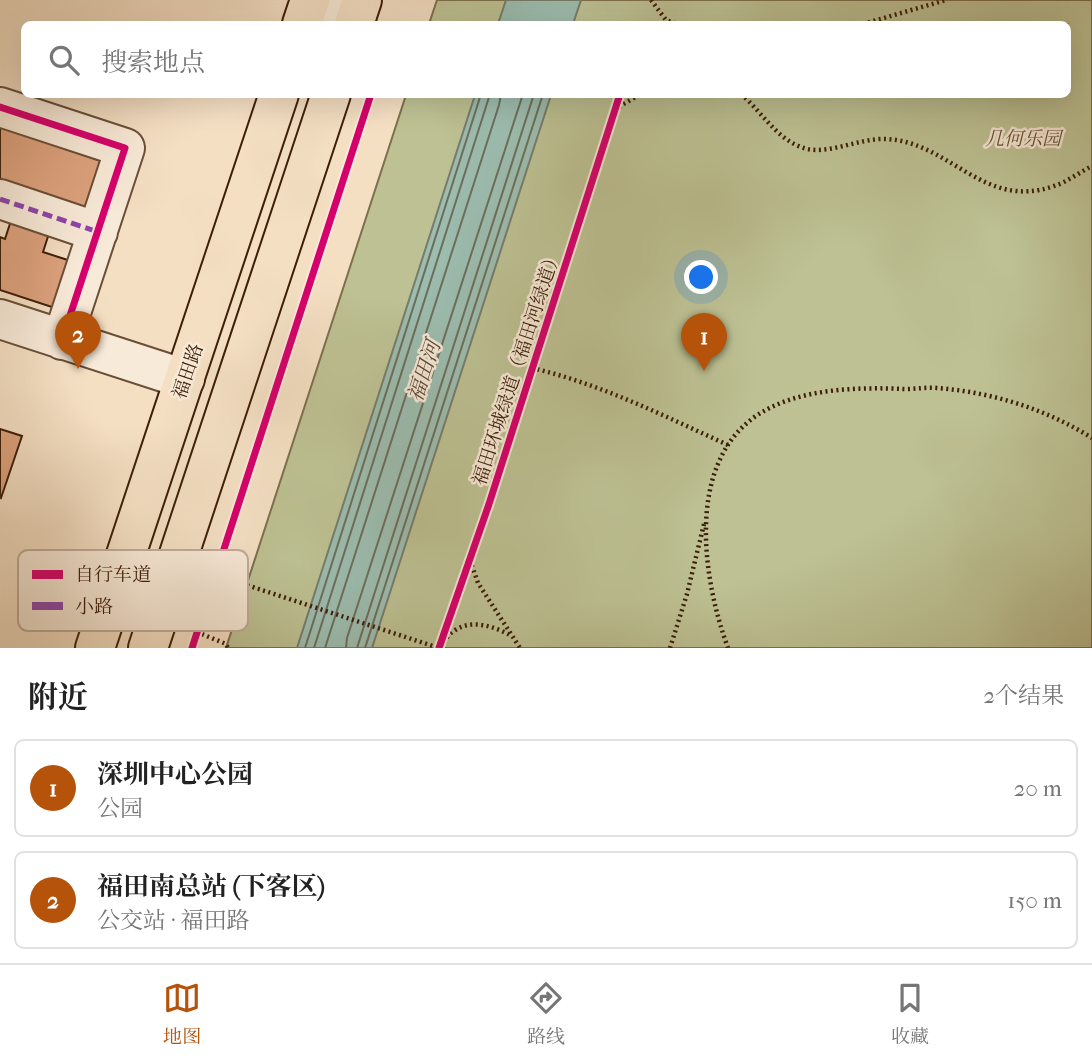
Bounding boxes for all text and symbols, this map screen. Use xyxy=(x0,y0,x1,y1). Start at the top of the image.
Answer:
search box xyxy=(21,21,1071,98)
icon: search xyxy=(45,41,83,79)
text: 搜索地点 xyxy=(101,47,205,78)
park label: 几何乐园 xyxy=(985,128,1064,150)
street label: 福田环城绿道（福田河绿道） xyxy=(468,246,566,488)
your location xyxy=(684,260,718,294)
pin: 2 xyxy=(55,311,101,369)
pin: 1 xyxy=(681,313,727,371)
water label: 福田河 xyxy=(403,334,446,405)
street label: 福田路 xyxy=(168,341,208,402)
legend xyxy=(18,550,248,631)
text: 自行车道 xyxy=(75,564,151,586)
text: 小路 xyxy=(75,596,113,618)
text: 附近 xyxy=(28,680,88,715)
text: 2个结果 xyxy=(983,682,1064,709)
text: 深圳中心公园 xyxy=(97,759,253,790)
text: 1 xyxy=(49,775,57,802)
text: 20 m xyxy=(1013,775,1062,802)
text: 公园 xyxy=(97,795,143,822)
text: 福田南总站 (下客区) xyxy=(97,871,325,902)
text: 2 xyxy=(47,887,59,914)
text: 150 m xyxy=(1007,887,1062,914)
text: 公交站 · 福田路 xyxy=(97,907,250,934)
tab: 地图 xyxy=(163,979,201,1048)
tab: 路线 xyxy=(527,979,565,1048)
tab: 收藏 xyxy=(891,979,929,1048)

